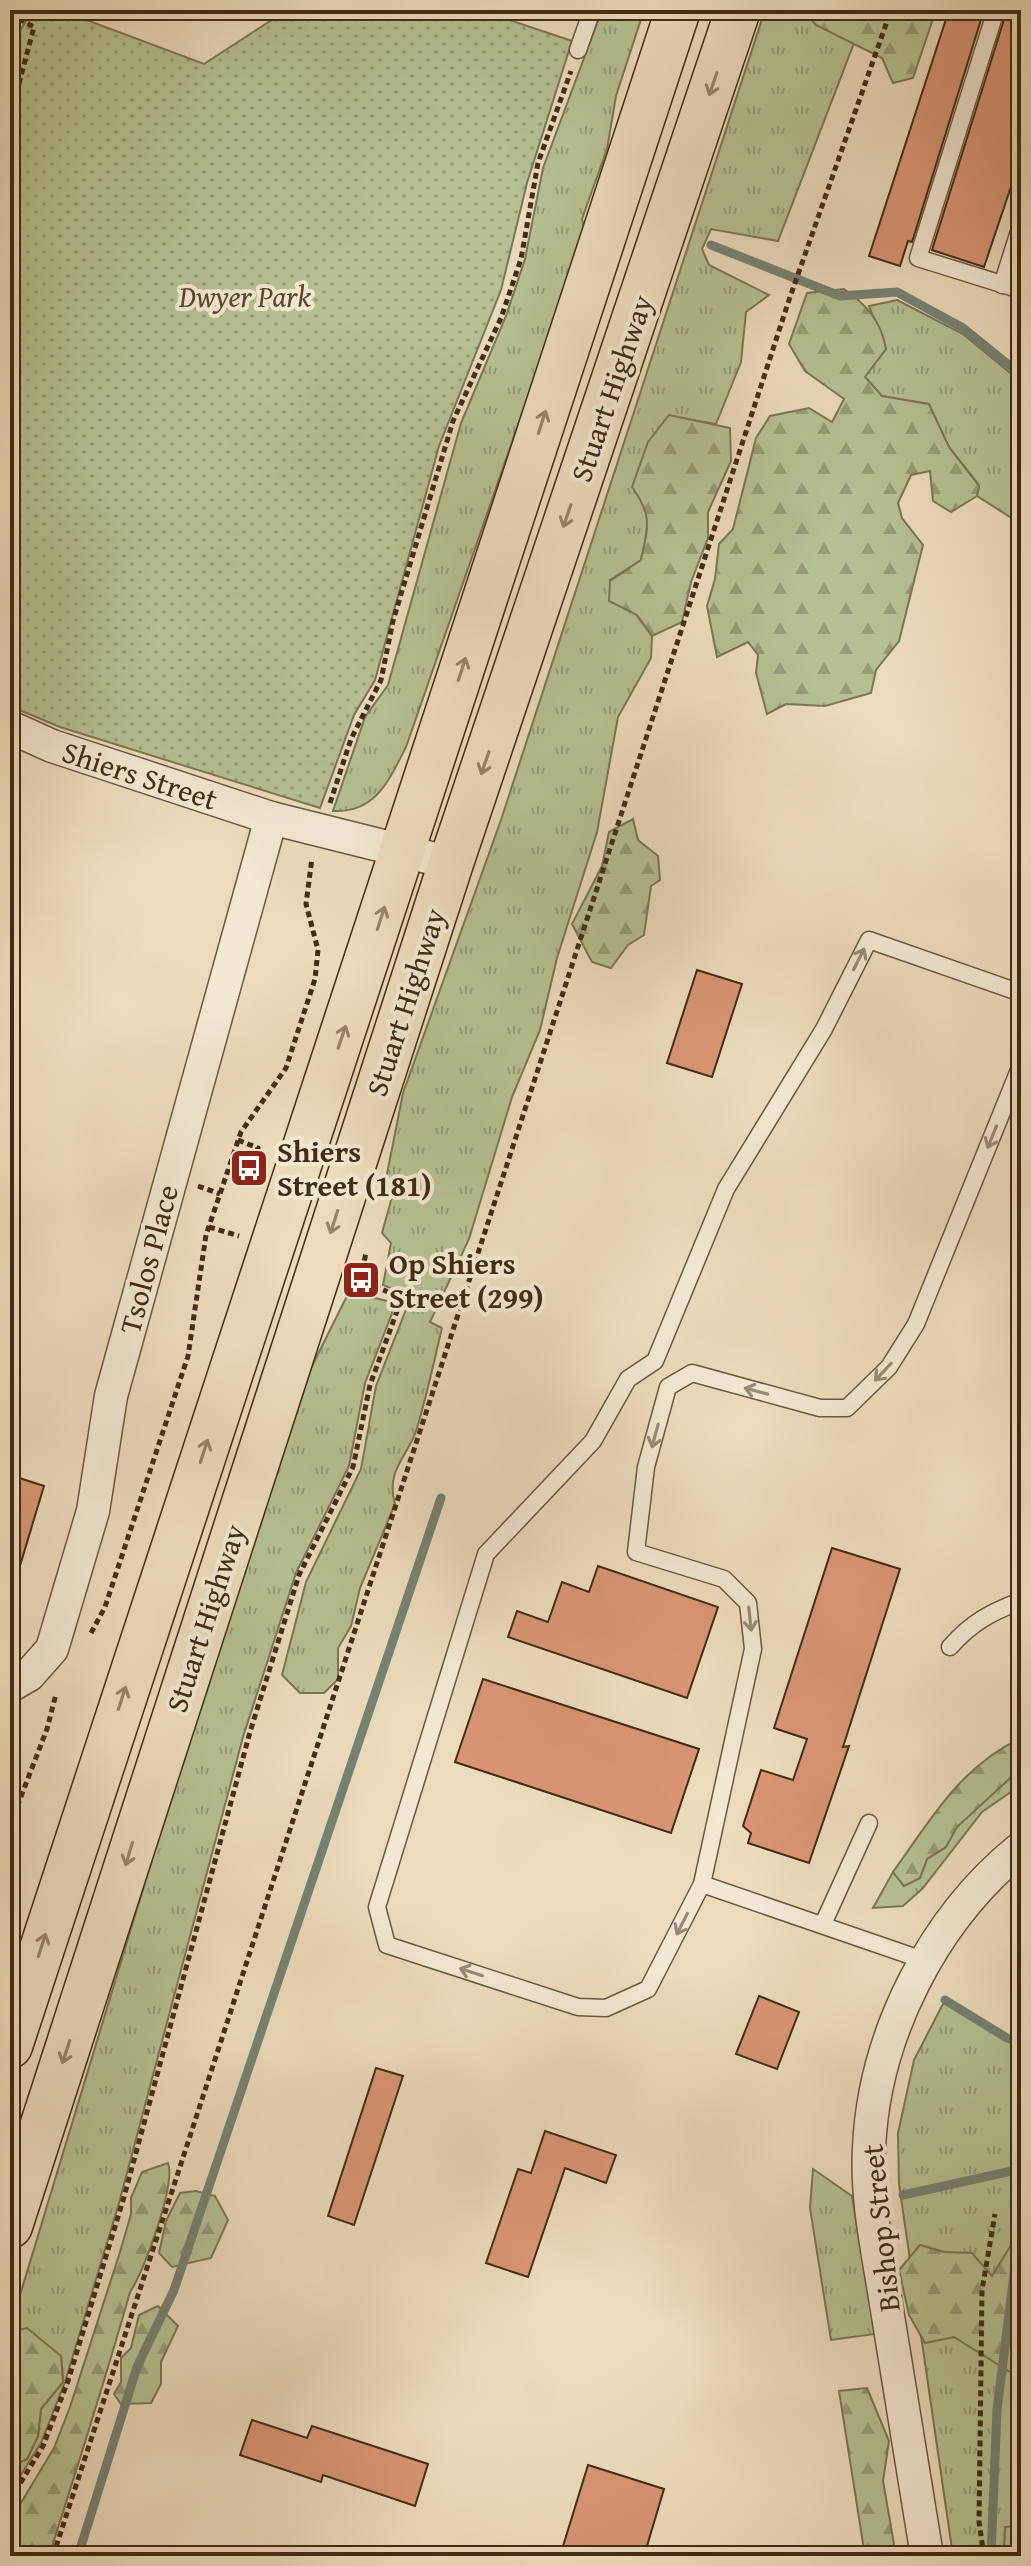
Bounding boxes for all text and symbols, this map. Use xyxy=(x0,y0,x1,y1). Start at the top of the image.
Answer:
one-way arrow xyxy=(704,71,719,96)
park label: Dwyer Park xyxy=(178,274,311,318)
street label: Stuart Highway xyxy=(558,288,664,487)
one-way arrow xyxy=(536,409,551,434)
one-way arrow xyxy=(559,503,574,528)
one-way arrow xyxy=(455,657,470,682)
street label: Shiers Street xyxy=(57,729,224,821)
one-way arrow xyxy=(476,750,491,775)
street label: Stuart Highway xyxy=(354,902,456,1102)
one-way arrow xyxy=(374,906,389,931)
one-way arrow xyxy=(852,948,867,972)
one-way arrow xyxy=(335,1024,350,1050)
one-way arrow xyxy=(983,1124,998,1149)
place label: Shiers Street (181) xyxy=(277,1129,432,1207)
bus stop icon: Shiers Street (181) xyxy=(228,1147,270,1189)
street label: Tsolos Place xyxy=(107,1180,189,1338)
one-way arrow xyxy=(325,1210,340,1235)
place label: Op Shiers Street (299) xyxy=(389,1241,544,1319)
bus stop icon: Op Shiers Street (299) xyxy=(340,1259,382,1301)
one-way arrow xyxy=(874,1361,893,1382)
one-way arrow xyxy=(743,1382,769,1397)
one-way arrow xyxy=(646,1422,661,1448)
one-way arrow xyxy=(197,1439,212,1464)
street label: Stuart Highway xyxy=(154,1518,256,1718)
one-way arrow xyxy=(742,1605,757,1632)
one-way arrow xyxy=(116,1686,130,1711)
one-way arrow xyxy=(121,1841,135,1866)
one-way arrow xyxy=(673,1912,689,1936)
one-way arrow xyxy=(36,1933,51,1958)
one-way arrow xyxy=(459,1964,484,1979)
one-way arrow xyxy=(58,2039,73,2064)
street label: Bishop Street xyxy=(849,2142,911,2314)

